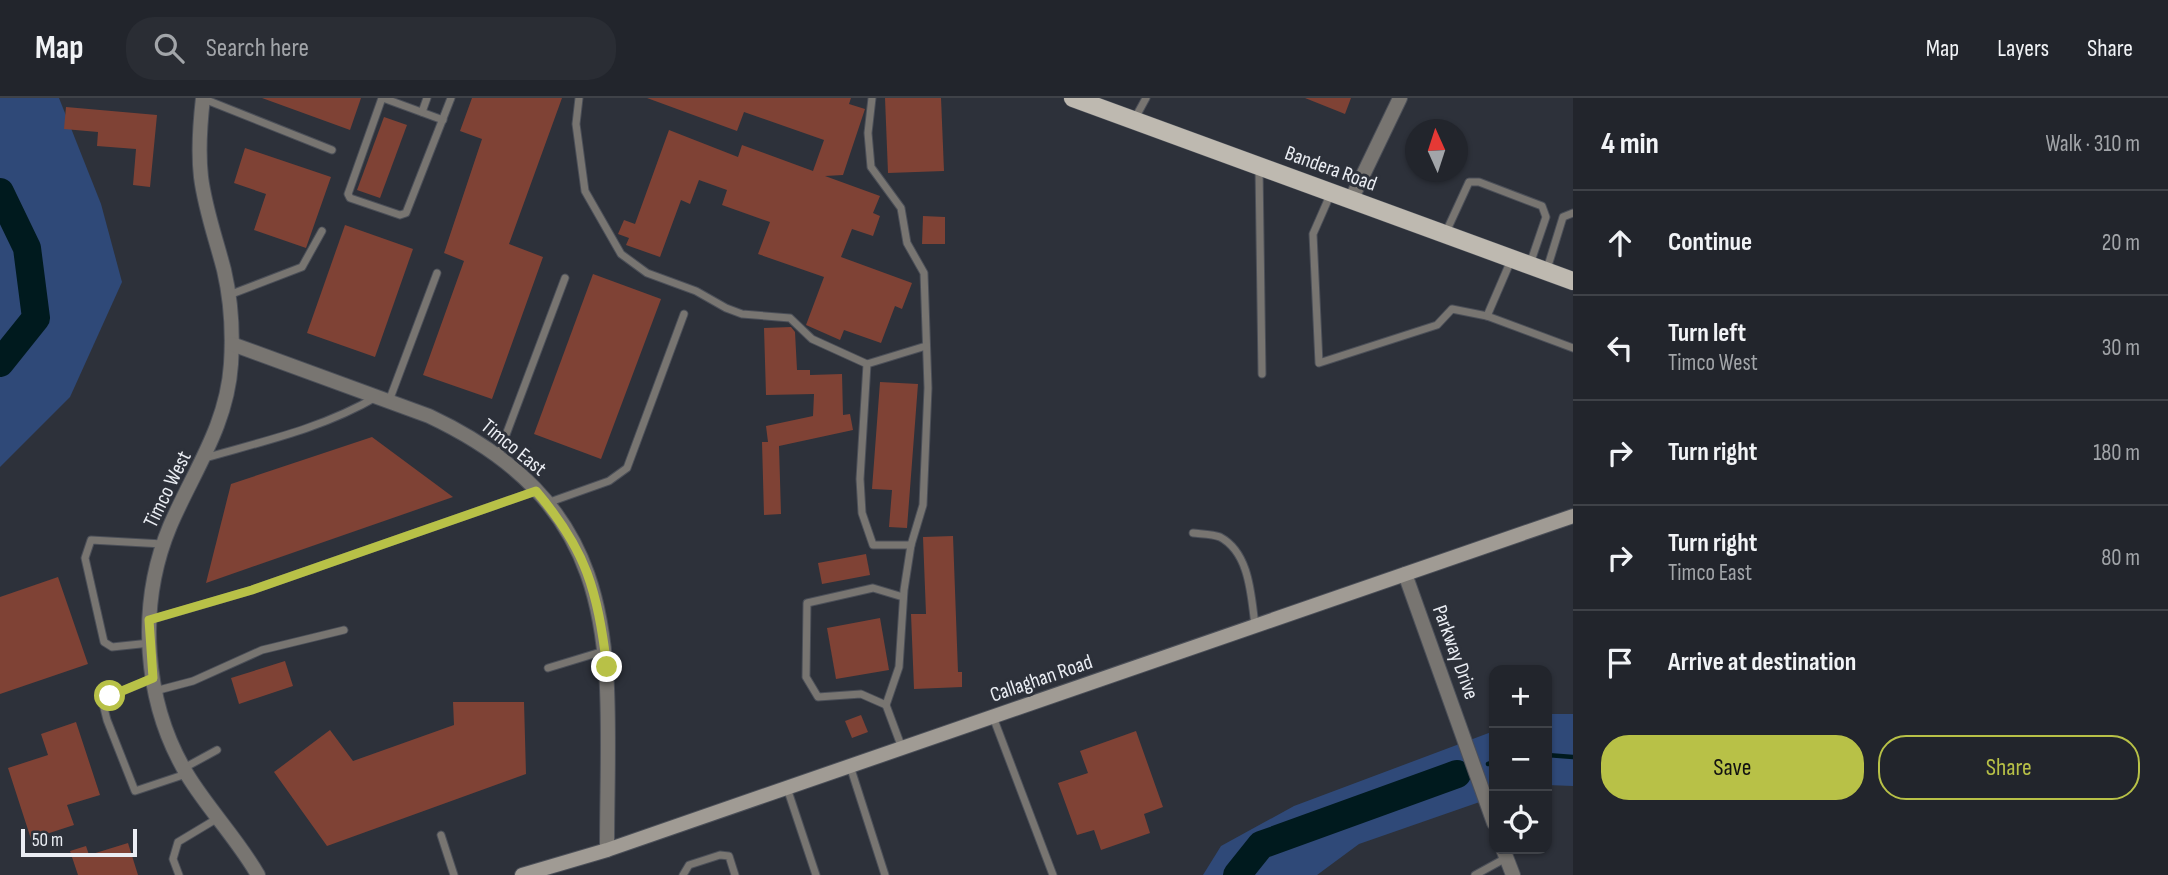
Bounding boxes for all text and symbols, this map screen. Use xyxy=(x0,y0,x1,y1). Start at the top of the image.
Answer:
search box xyxy=(126,17,616,80)
text: Map xyxy=(35,28,84,68)
icon: search xyxy=(150,29,188,67)
text: Search here xyxy=(206,33,309,64)
text: Map xyxy=(1926,34,1959,63)
text: Layers xyxy=(1997,34,2049,63)
text: Share xyxy=(2087,34,2133,63)
north arrow xyxy=(1405,119,1468,182)
text: 4 min xyxy=(1601,126,1659,162)
text: Walk · 310 m xyxy=(2045,130,2140,158)
street label: Bandera Road xyxy=(1282,140,1380,197)
icon: ahead xyxy=(1601,224,1639,262)
text: Continue xyxy=(1668,227,1752,258)
text: 20 m xyxy=(2102,229,2140,257)
text: Turn left xyxy=(1668,318,1746,349)
icon: left xyxy=(1601,329,1639,367)
text: 30 m xyxy=(2102,334,2140,362)
text: Timco West xyxy=(1668,349,1758,377)
street label: Timco East xyxy=(476,414,551,481)
icon: right xyxy=(1601,434,1639,472)
text: Turn right xyxy=(1668,437,1757,468)
text: 180 m xyxy=(2093,439,2140,467)
street label: Timco West xyxy=(138,447,197,532)
text: Turn right xyxy=(1668,528,1757,559)
icon: right xyxy=(1601,539,1639,577)
text: 80 m xyxy=(2101,544,2140,572)
text: Timco East xyxy=(1668,559,1752,587)
street label: Parkway Drive xyxy=(1427,602,1484,703)
icon: arrive xyxy=(1601,644,1639,682)
text: Arrive at destination xyxy=(1668,647,1856,678)
street label: Callaghan Road xyxy=(987,649,1096,708)
route end xyxy=(591,651,622,682)
map controls xyxy=(1489,665,1552,854)
button: + xyxy=(1489,665,1552,728)
route start xyxy=(94,680,125,711)
button: − xyxy=(1489,728,1552,791)
button: Save xyxy=(1601,735,1864,800)
button: Share xyxy=(1878,735,2140,800)
button: locate xyxy=(1489,791,1552,854)
scale bar xyxy=(21,826,136,858)
text: 50 m xyxy=(32,829,63,852)

